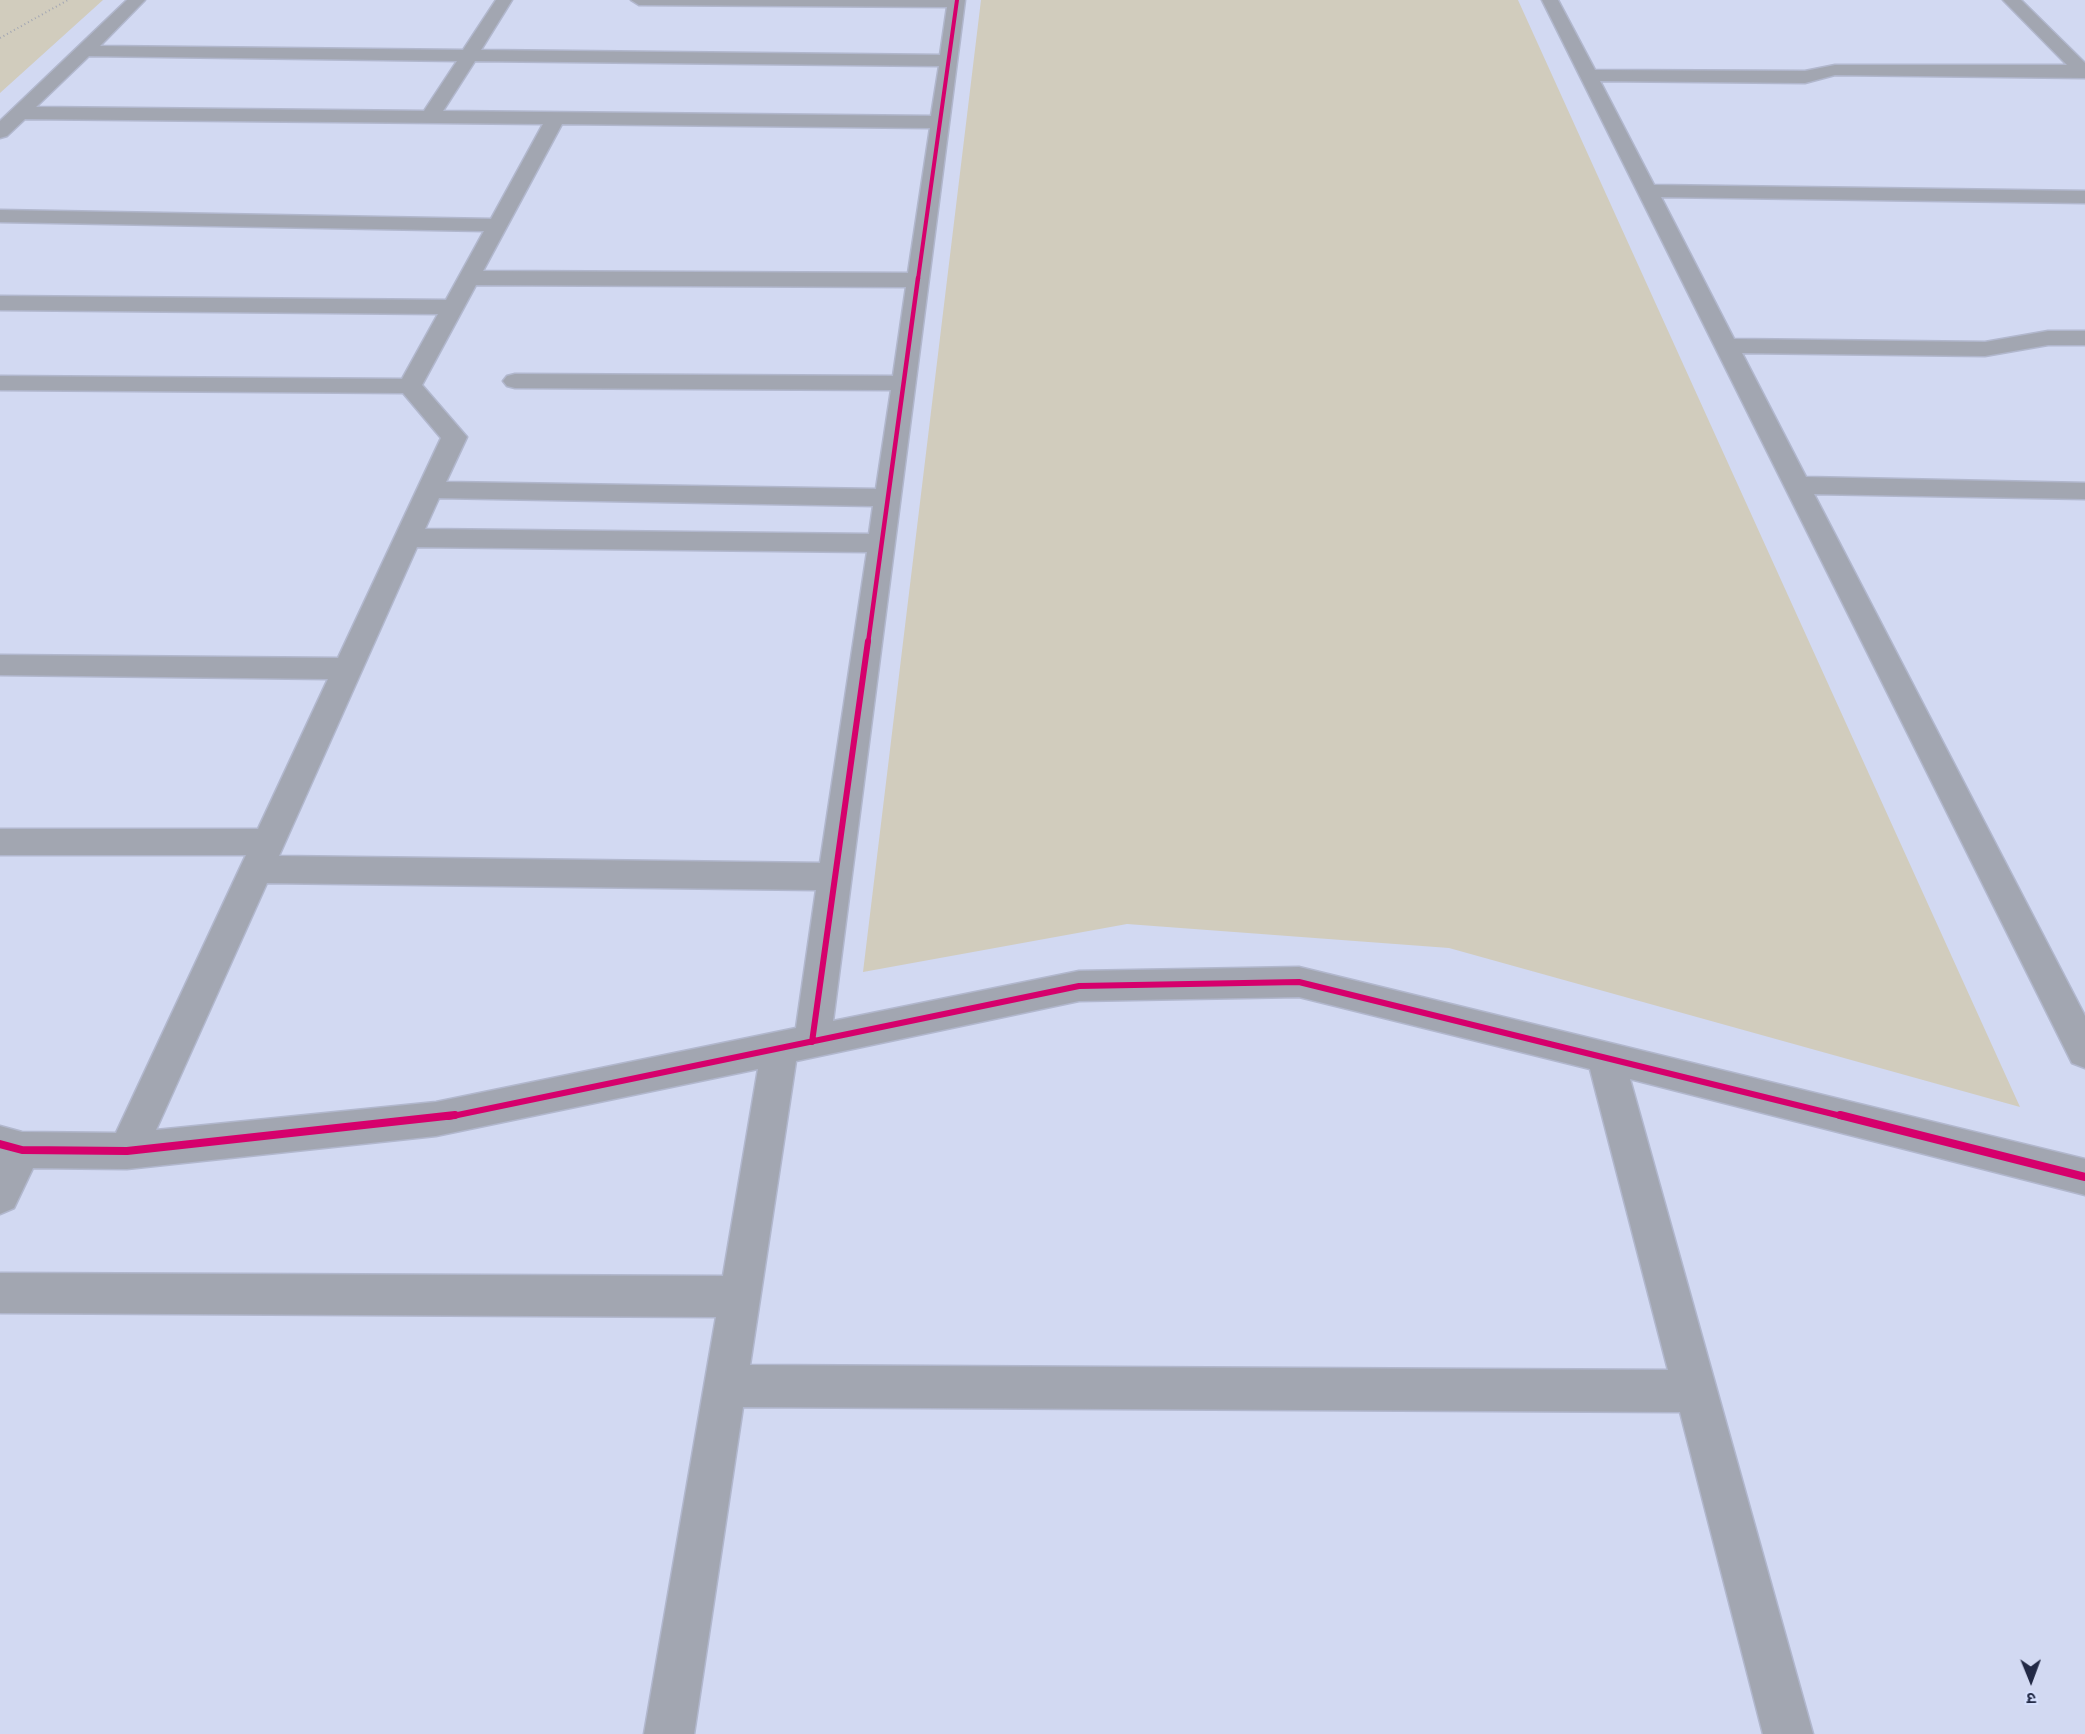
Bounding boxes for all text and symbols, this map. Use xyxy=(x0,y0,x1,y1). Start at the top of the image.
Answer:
north arrow xyxy=(2001,1650,2061,1710)
text: उ xyxy=(2026,1687,2036,1710)

